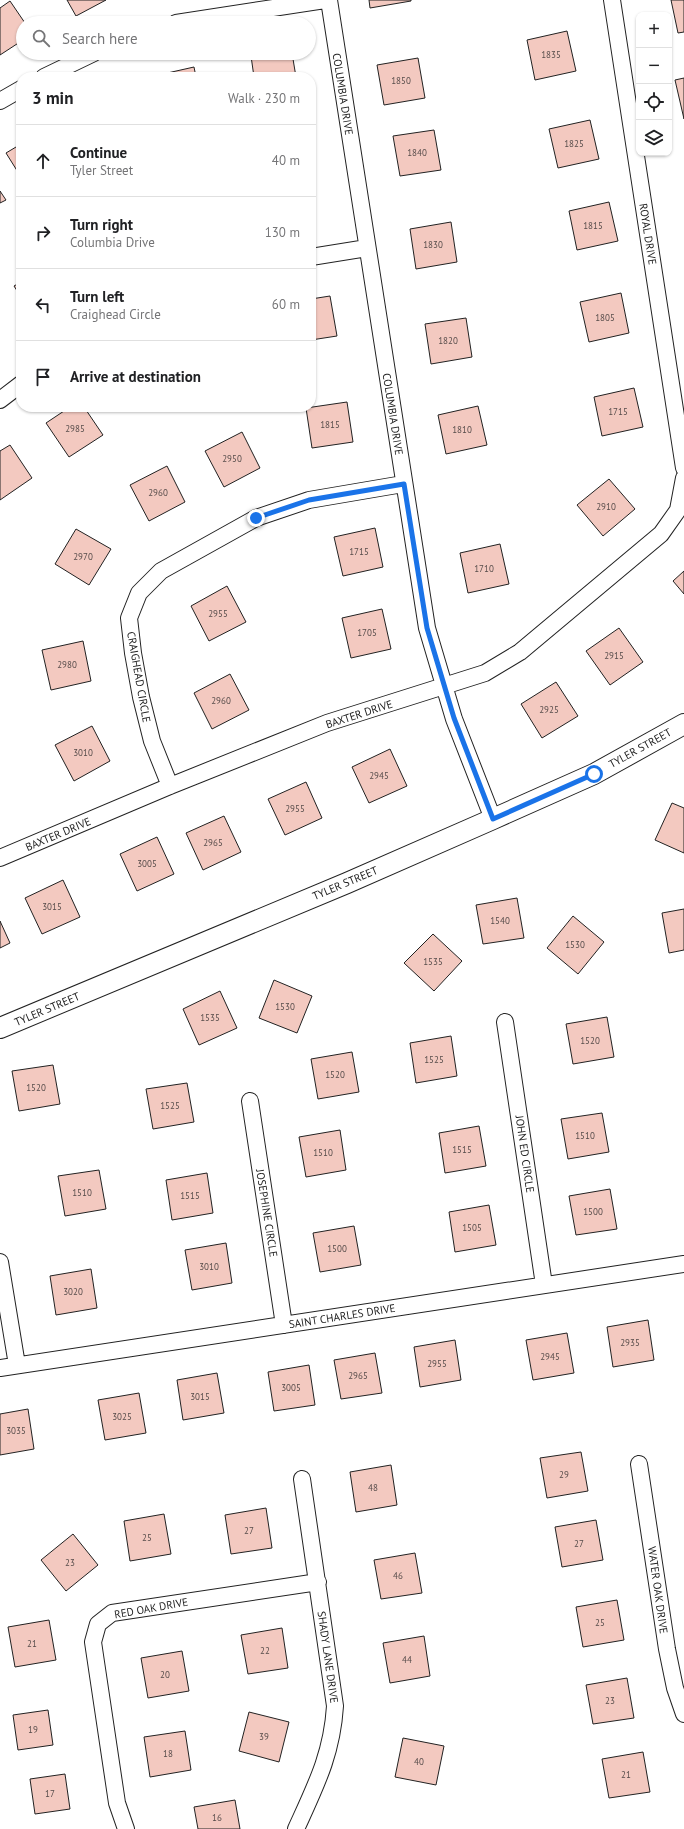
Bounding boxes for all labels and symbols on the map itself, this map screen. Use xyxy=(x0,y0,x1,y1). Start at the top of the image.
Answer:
house number: 1835 xyxy=(541,49,561,60)
street label: COLUMBIA DRIVE xyxy=(330,52,356,136)
house number: 1850 xyxy=(391,75,411,86)
house number: 1825 xyxy=(564,138,584,149)
house number: 1840 xyxy=(407,147,427,158)
street label: ROYAL DRIVE xyxy=(636,202,660,266)
house number: 1815 xyxy=(583,220,603,231)
house number: 1830 xyxy=(423,239,443,250)
house number: 1805 xyxy=(595,312,615,323)
house number: 1820 xyxy=(438,335,458,346)
street label: COLUMBIA DRIVE xyxy=(380,372,406,456)
house number: 1715 xyxy=(608,406,628,417)
house number: 1815 xyxy=(320,419,340,430)
house number: 2985 xyxy=(65,423,85,434)
house number: 1810 xyxy=(452,424,472,435)
house number: 2950 xyxy=(222,453,242,464)
house number: 2960 xyxy=(148,487,168,498)
house number: 2910 xyxy=(596,501,616,512)
route end xyxy=(247,509,265,527)
house number: 1715 xyxy=(349,546,369,557)
house number: 2970 xyxy=(73,551,93,562)
house number: 1710 xyxy=(474,563,494,574)
house number: 2955 xyxy=(208,608,228,619)
house number: 1705 xyxy=(357,627,377,638)
street label: CRAIGHEAD CIRCLE xyxy=(124,630,154,724)
house number: 2915 xyxy=(604,650,624,661)
house number: 2980 xyxy=(57,659,77,670)
house number: 2960 xyxy=(211,695,231,706)
street label: BAXTER DRIVE xyxy=(324,697,394,731)
house number: 2925 xyxy=(539,704,559,715)
street label: TYLER STREET xyxy=(606,725,674,771)
house number: 3010 xyxy=(73,747,93,758)
route start xyxy=(585,765,603,783)
house number: 2945 xyxy=(369,770,389,781)
house number: 2955 xyxy=(285,803,305,814)
street label: BAXTER DRIVE xyxy=(23,814,93,854)
house number: 2965 xyxy=(203,837,223,848)
house number: 3005 xyxy=(137,858,157,869)
street label: TYLER STREET xyxy=(310,863,380,903)
house number: 3015 xyxy=(42,901,62,912)
house number: 1540 xyxy=(490,915,510,926)
house number: 1530 xyxy=(565,939,585,950)
house number: 1535 xyxy=(423,956,443,967)
street label: TYLER STREET xyxy=(12,989,82,1029)
house number: 1530 xyxy=(275,1001,295,1012)
house number: 1535 xyxy=(200,1012,220,1023)
house number: 1520 xyxy=(580,1035,600,1046)
house number: 1525 xyxy=(424,1054,444,1065)
house number: 1520 xyxy=(325,1069,345,1080)
house number: 1520 xyxy=(26,1082,46,1093)
house number: 1525 xyxy=(160,1100,180,1111)
street label: JOHN ED CIRCLE xyxy=(513,1113,537,1194)
house number: 1510 xyxy=(575,1130,595,1141)
house number: 1515 xyxy=(452,1144,472,1155)
house number: 1510 xyxy=(313,1147,333,1158)
street label: JOSEPHINE CIRCLE xyxy=(253,1167,281,1258)
house number: 1510 xyxy=(72,1187,92,1198)
house number: 1515 xyxy=(180,1190,200,1201)
house number: 1500 xyxy=(583,1206,603,1217)
house number: 1505 xyxy=(462,1222,482,1233)
house number: 1500 xyxy=(327,1243,347,1254)
house number: 3010 xyxy=(199,1261,219,1272)
house number: 3020 xyxy=(63,1286,83,1297)
street label: SAINT CHARLES DRIVE xyxy=(288,1301,396,1331)
house number: 2935 xyxy=(620,1337,640,1348)
house number: 2945 xyxy=(540,1351,560,1362)
house number: 2955 xyxy=(427,1358,447,1369)
house number: 2965 xyxy=(348,1370,368,1381)
house number: 3005 xyxy=(281,1382,301,1393)
house number: 3015 xyxy=(190,1391,210,1402)
house number: 3025 xyxy=(112,1411,132,1422)
house number: 3035 xyxy=(6,1425,26,1436)
house number: 29 xyxy=(559,1469,569,1480)
house number: 48 xyxy=(368,1482,378,1493)
house number: 27 xyxy=(244,1525,254,1536)
house number: 25 xyxy=(142,1532,152,1543)
house number: 27 xyxy=(574,1538,584,1549)
street label: WATER OAK DRIVE xyxy=(645,1545,671,1635)
house number: 23 xyxy=(65,1557,75,1568)
house number: 46 xyxy=(393,1570,403,1581)
street label: RED OAK DRIVE xyxy=(113,1595,189,1621)
street label: SHADY LANE DRIVE xyxy=(315,1610,341,1704)
house number: 25 xyxy=(595,1617,605,1628)
house number: 21 xyxy=(27,1638,37,1649)
house number: 22 xyxy=(260,1645,270,1656)
house number: 44 xyxy=(402,1654,412,1665)
house number: 20 xyxy=(160,1669,170,1680)
house number: 23 xyxy=(605,1695,615,1706)
house number: 19 xyxy=(28,1724,38,1735)
house number: 39 xyxy=(259,1731,269,1742)
house number: 18 xyxy=(163,1748,173,1759)
house number: 40 xyxy=(414,1756,424,1767)
house number: 21 xyxy=(621,1769,631,1780)
house number: 17 xyxy=(45,1788,55,1799)
house number: 16 xyxy=(212,1812,222,1823)

